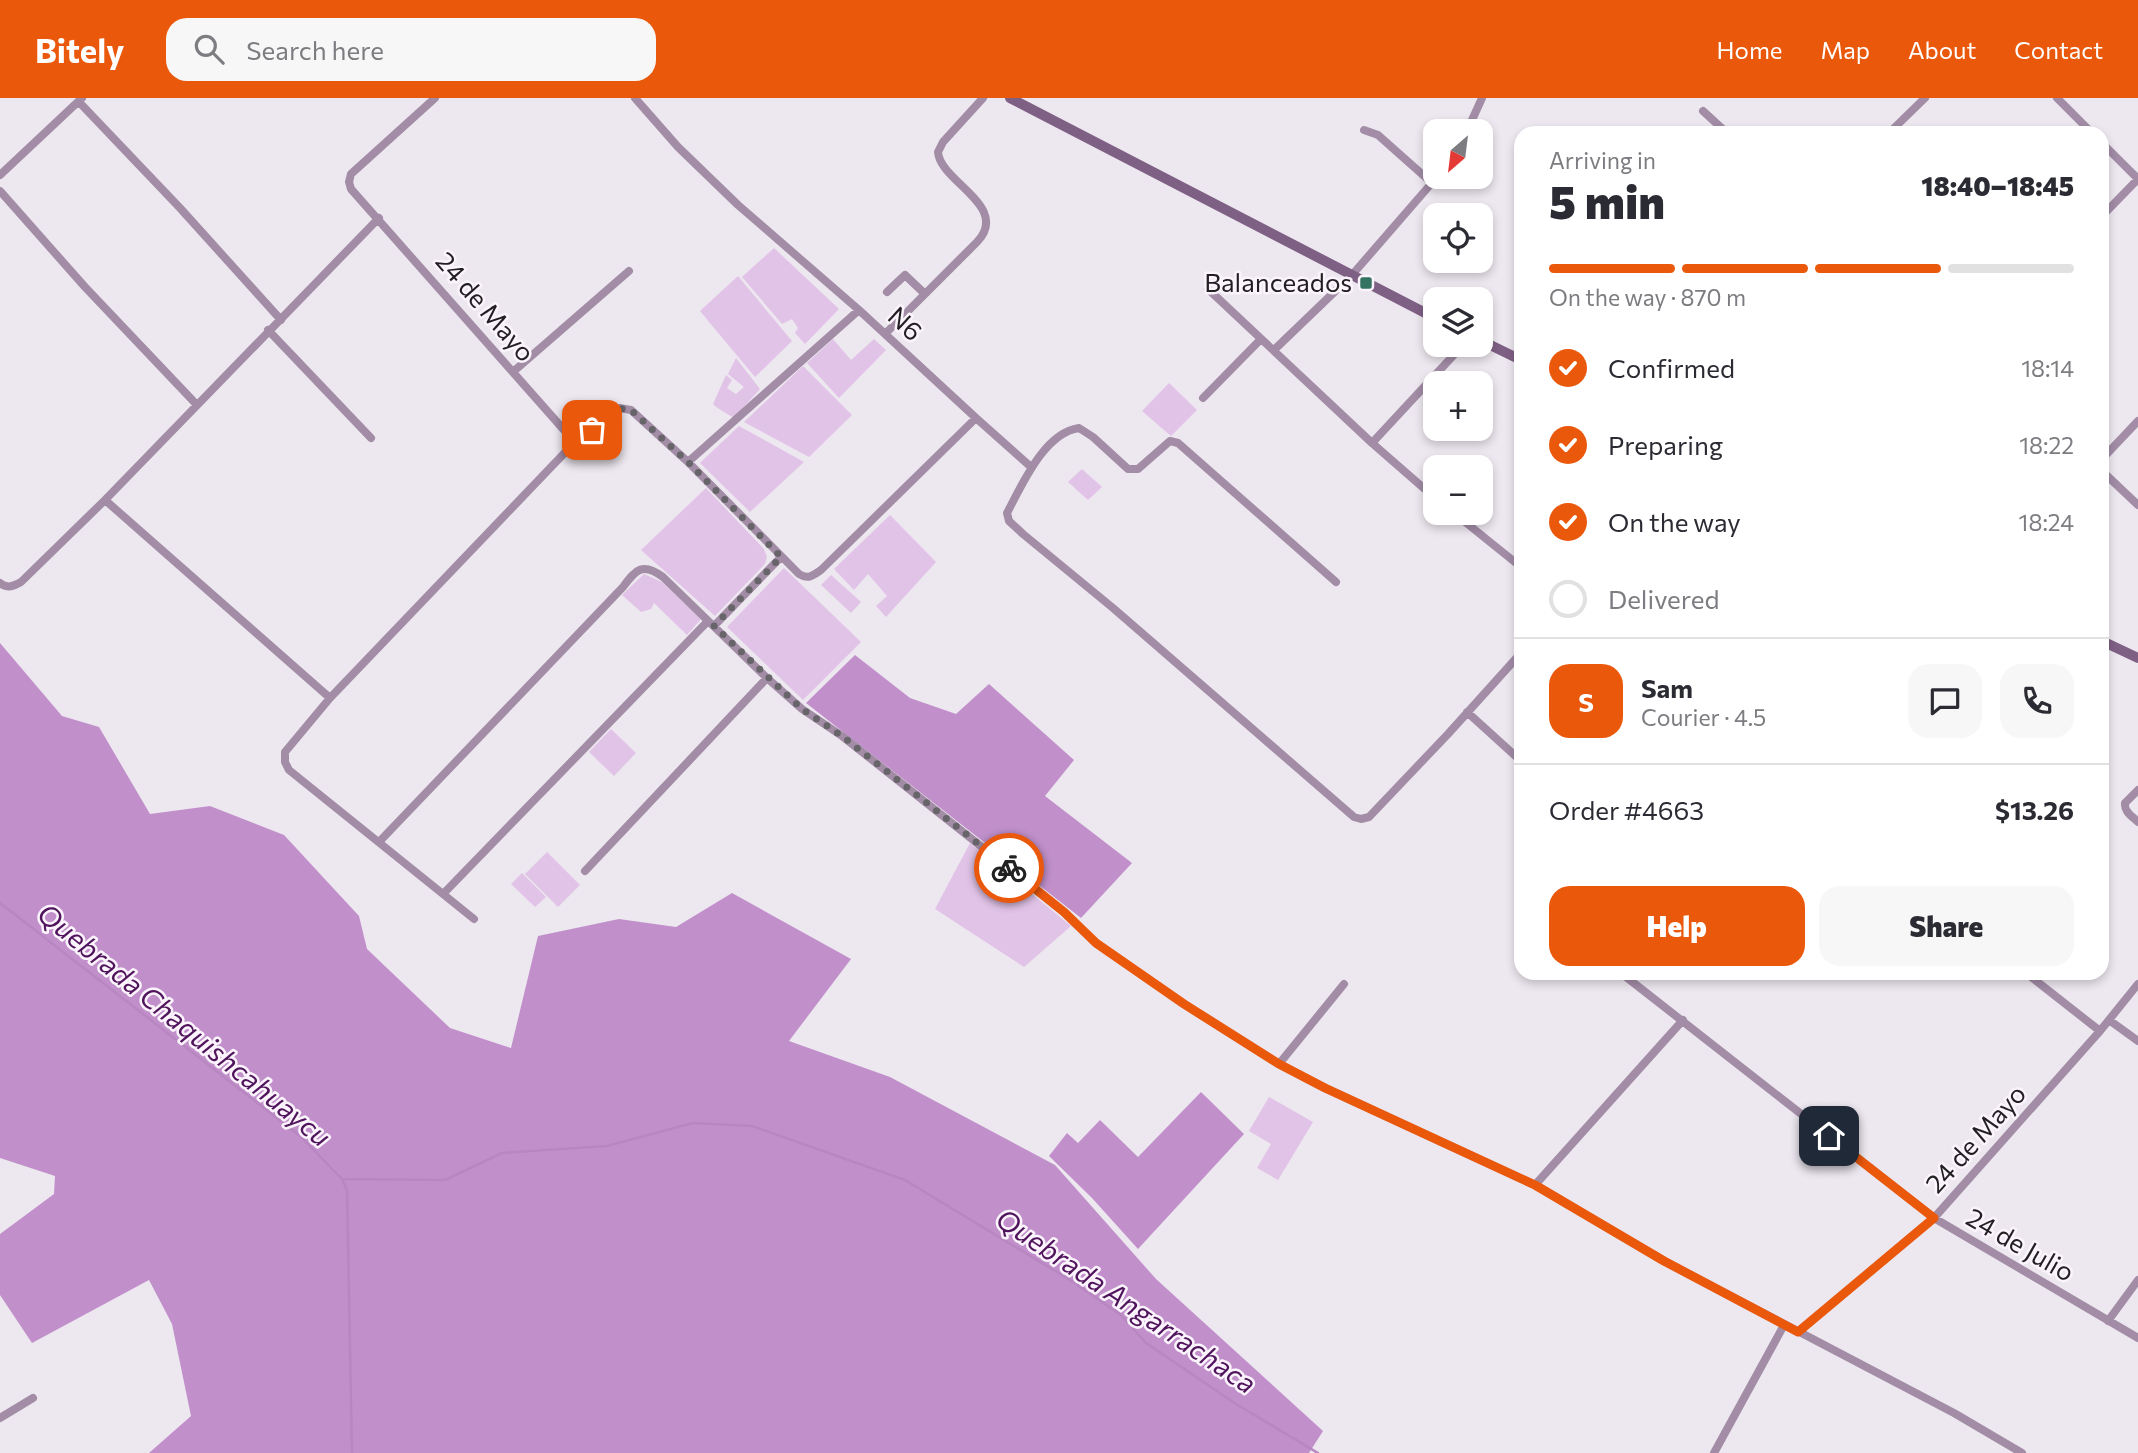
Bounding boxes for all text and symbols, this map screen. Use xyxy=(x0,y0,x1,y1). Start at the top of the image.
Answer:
search box xyxy=(166,18,656,81)
text: Bitely xyxy=(35,29,124,70)
icon: search xyxy=(190,30,228,68)
text: Search here xyxy=(246,34,384,65)
text: Home xyxy=(1717,35,1783,64)
text: Map xyxy=(1821,35,1870,64)
text: About xyxy=(1908,35,1976,64)
text: Contact xyxy=(2014,35,2103,64)
north arrow xyxy=(1423,119,1493,189)
map controls xyxy=(1423,119,1493,525)
text: Arriving in xyxy=(1549,146,1656,174)
text: 18:40–18:45 xyxy=(1921,170,2074,201)
text: 5 min xyxy=(1549,172,1665,228)
button: locate xyxy=(1423,203,1493,273)
street label: 24 de Mayo xyxy=(430,245,542,367)
place label: Balanceados xyxy=(1204,266,1352,297)
marker: Balanceados xyxy=(1358,275,1374,291)
text: On the way · 870 m xyxy=(1549,283,1746,311)
button: layers xyxy=(1423,287,1493,357)
street label: N6 xyxy=(883,299,930,346)
icon: check xyxy=(1549,349,1587,387)
text: Confirmed xyxy=(1608,352,1735,383)
text: 18:14 xyxy=(2021,354,2074,382)
button: + xyxy=(1423,371,1493,441)
pin xyxy=(562,400,622,460)
icon: bag xyxy=(573,411,611,449)
icon: check xyxy=(1549,426,1587,464)
text: Preparing xyxy=(1608,429,1723,460)
text: 18:22 xyxy=(2019,431,2074,459)
button: − xyxy=(1423,455,1493,525)
icon: check xyxy=(1549,503,1587,541)
text: On the way xyxy=(1608,506,1741,537)
text: 18:24 xyxy=(2019,508,2074,536)
text: Delivered xyxy=(1608,583,1719,614)
button: chat xyxy=(1908,664,1982,738)
button: phone xyxy=(2000,664,2074,738)
text: Sam xyxy=(1641,672,1693,703)
text: S xyxy=(1578,686,1594,717)
text: Courier · 4.5 xyxy=(1641,703,1766,731)
text: Order #4663 xyxy=(1549,794,1704,825)
text: $13.26 xyxy=(1995,794,2074,825)
courier xyxy=(974,833,1044,903)
icon: bike xyxy=(990,849,1028,887)
button: Help xyxy=(1549,886,1805,966)
button: Share xyxy=(1819,886,2074,966)
water label: Quebrada Chaquishcahuaycu xyxy=(31,895,338,1153)
street label: 24 de Mayo xyxy=(1918,1078,2031,1198)
pin xyxy=(1799,1106,1859,1166)
icon: home xyxy=(1810,1117,1848,1155)
water label: Quebrada Angarrachaca xyxy=(990,1200,1263,1400)
street label: 24 de Julio xyxy=(1961,1200,2080,1287)

